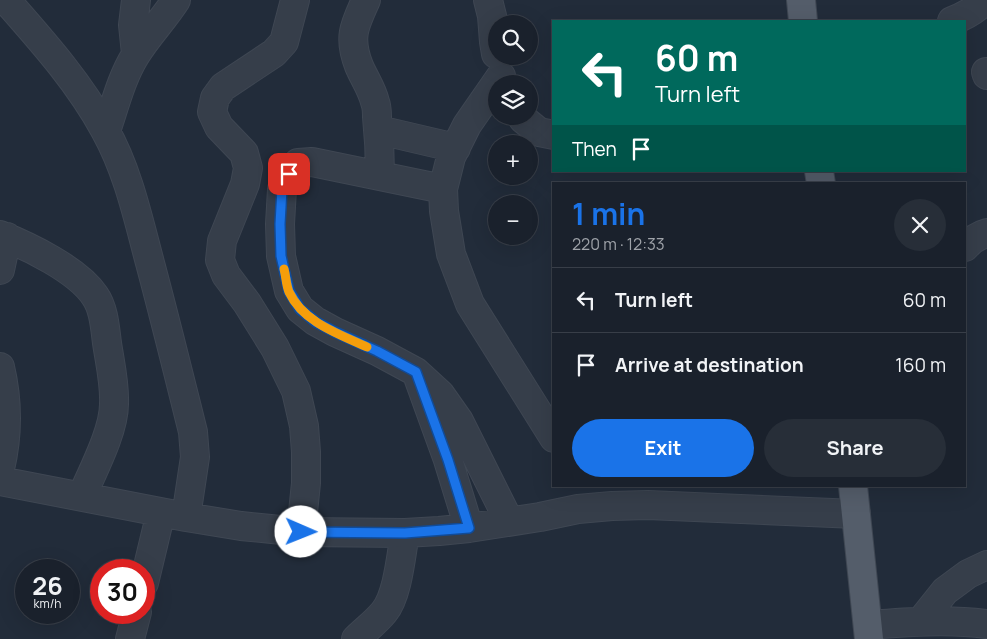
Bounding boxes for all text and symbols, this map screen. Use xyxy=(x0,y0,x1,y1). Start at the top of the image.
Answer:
map controls xyxy=(488,15,538,245)
button: search xyxy=(488,15,538,65)
text: 60 m xyxy=(655,34,738,82)
icon: left xyxy=(572,40,637,105)
button: layers xyxy=(488,75,538,125)
text: Turn left xyxy=(655,79,740,109)
button: + xyxy=(488,135,538,185)
icon: arrive xyxy=(627,135,655,163)
text: Then xyxy=(572,136,617,162)
pin xyxy=(268,153,310,195)
icon: arrive xyxy=(275,160,303,188)
text: 1 min xyxy=(572,193,645,234)
button: − xyxy=(488,195,538,245)
button: close xyxy=(894,199,946,251)
text: 220 m · 12:33 xyxy=(572,233,665,255)
icon: left xyxy=(572,286,600,314)
text: Turn left xyxy=(615,287,693,313)
text: 60 m xyxy=(903,287,946,313)
icon: arrive xyxy=(572,351,600,379)
text: Arrive at destination xyxy=(615,352,804,378)
text: 160 m xyxy=(895,352,946,378)
button: Exit xyxy=(572,419,754,477)
button: Share xyxy=(764,419,946,477)
position arrow xyxy=(274,505,326,557)
speed limit sign: 30 xyxy=(90,559,155,624)
text: 26 xyxy=(32,568,63,603)
text: km/h xyxy=(34,595,61,612)

